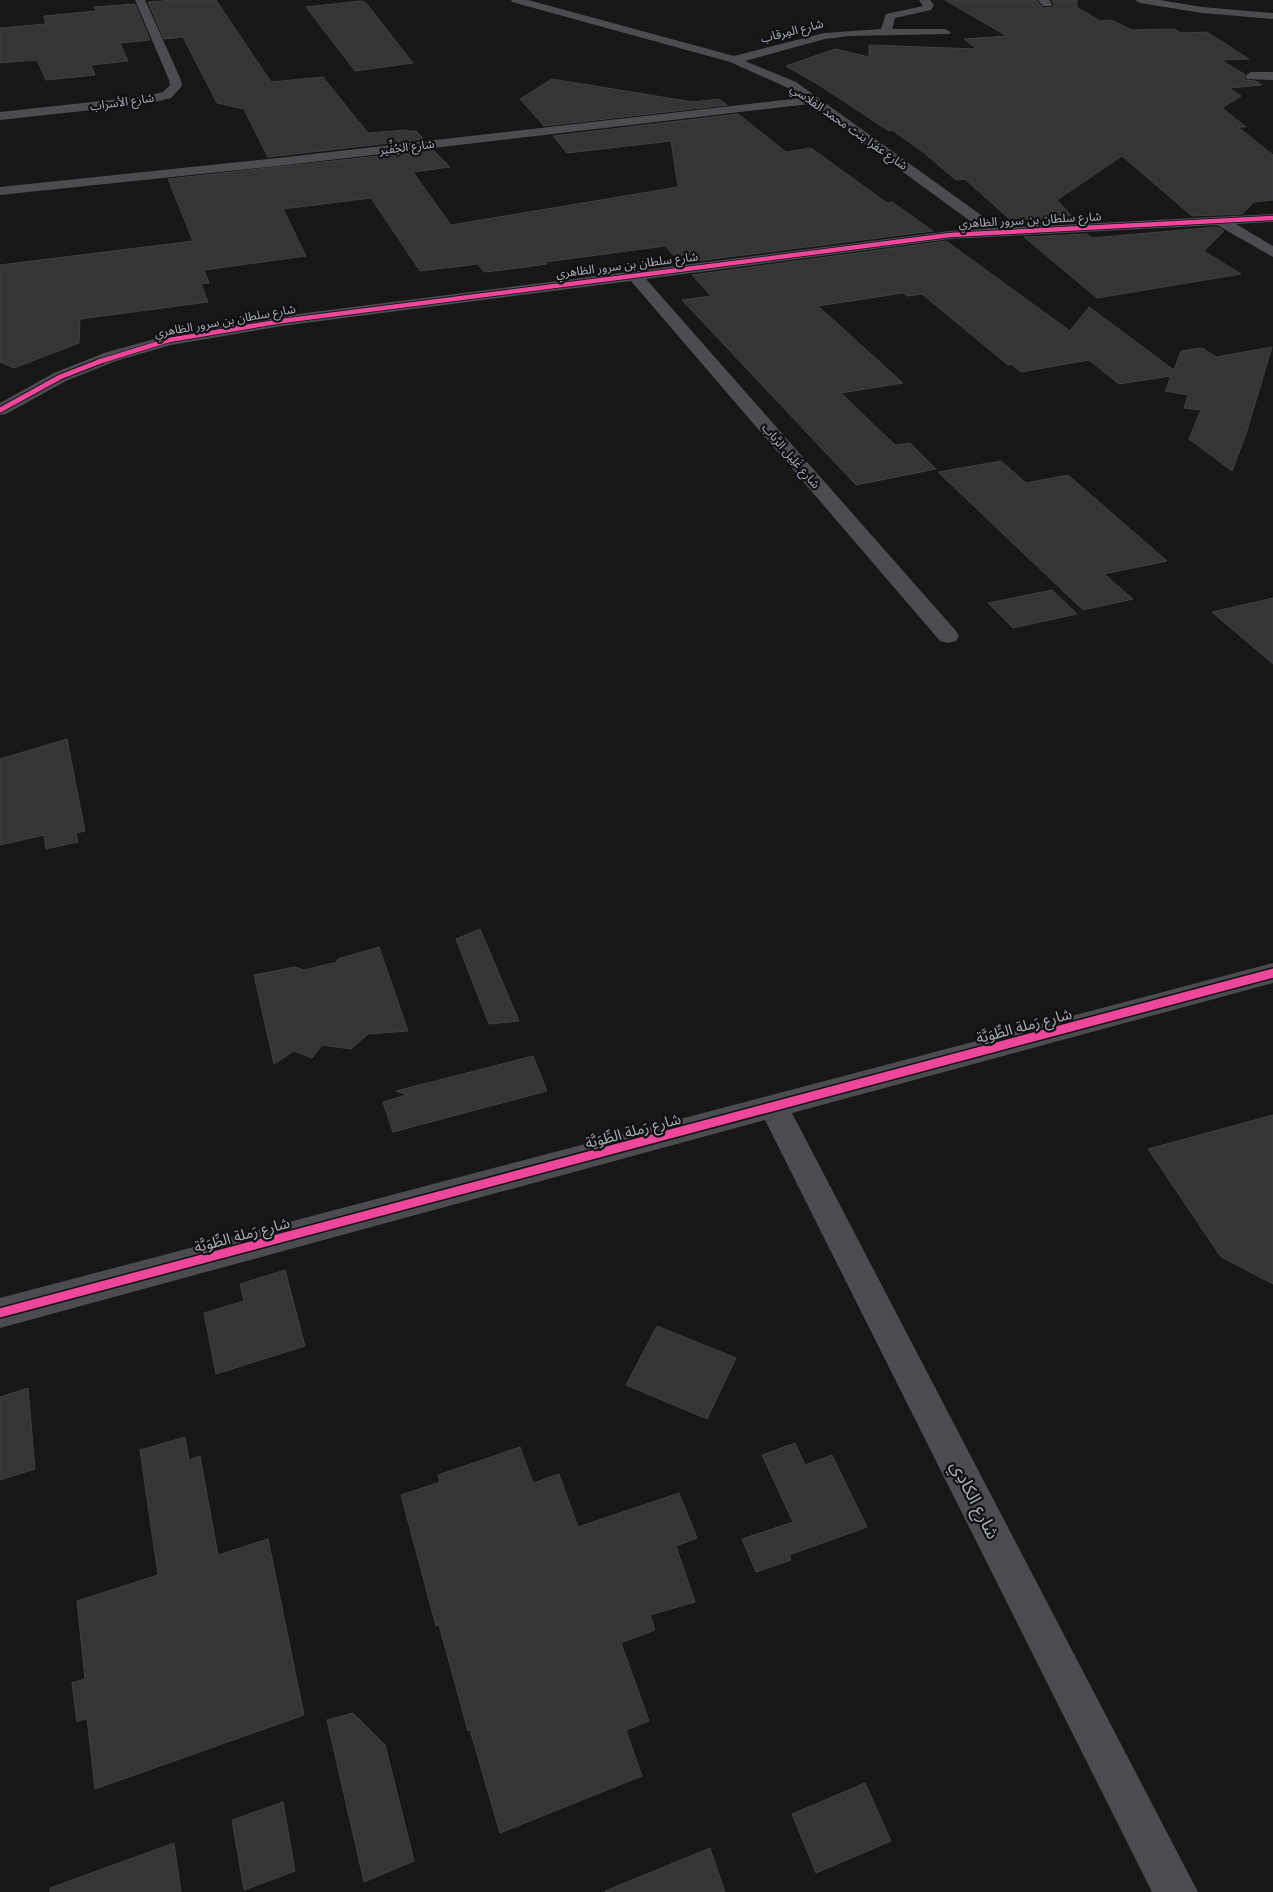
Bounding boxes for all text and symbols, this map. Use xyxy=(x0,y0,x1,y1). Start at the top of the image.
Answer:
street label: شارع المِرقاب xyxy=(759,15,825,48)
street label: شارع عفرا بنت محمد الفلاسي xyxy=(786,80,911,175)
street label: شارع الأسراب xyxy=(89,90,155,115)
street label: شارع الجُفِّير xyxy=(377,134,435,159)
street label: شارع سلطان بن سرور الظاهري xyxy=(958,208,1102,234)
street label: شارع سلطان بن سرور الظاهري xyxy=(555,248,699,283)
street label: شارع سلطان بن سرور الظاهري xyxy=(153,301,297,343)
street label: شارع غَلِيل الرَّباب xyxy=(758,420,824,493)
street label: شارع رَملة الطِّوَيَّة xyxy=(974,1004,1075,1050)
street label: شارع رَملة الطِّوَيَّة xyxy=(583,1109,684,1155)
street label: شارع رَملة الطِّوَيَّة xyxy=(192,1213,293,1259)
street label: شارع الكادِي xyxy=(943,1457,1005,1544)

